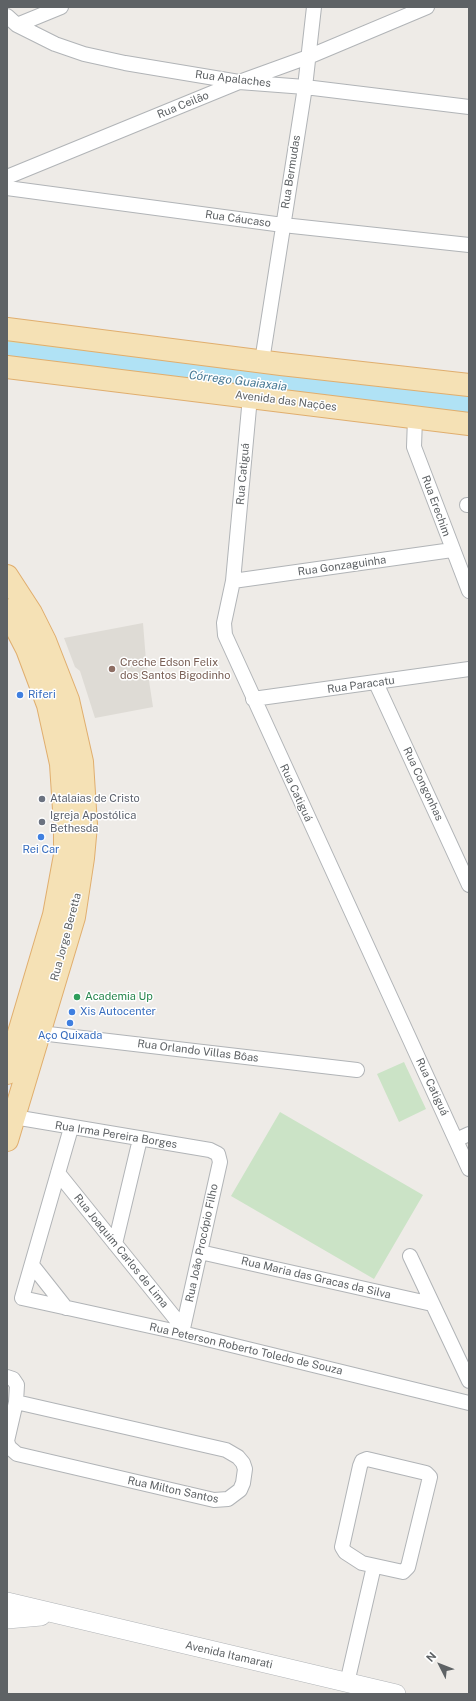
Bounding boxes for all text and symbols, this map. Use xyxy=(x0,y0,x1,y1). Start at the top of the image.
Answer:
street label: Rua Apalaches xyxy=(194,68,272,90)
street label: Rua Ceilão xyxy=(155,89,211,121)
street label: Rua Bermudas xyxy=(279,134,303,210)
street label: Rua Cáucaso xyxy=(204,208,272,230)
water label: Córrego Guaiaxaia xyxy=(188,368,288,394)
street label: Avenida das Nações xyxy=(234,388,338,414)
street label: Rua Catiguá xyxy=(234,443,252,505)
street label: Rua Erechim xyxy=(419,474,453,538)
street label: Rua Gonzaguinha xyxy=(297,553,387,579)
place label: Creche Edson Felix dos Santos Bigodinho xyxy=(120,656,230,682)
marker: Creche Edson Felix dos Santos Bigodinho xyxy=(107,664,117,674)
street label: Rua Paracatu xyxy=(326,674,396,696)
place label: Riferi xyxy=(28,688,56,702)
marker: Riferi xyxy=(15,690,25,700)
street label: Rua Congonhas xyxy=(400,745,446,823)
street label: Rua Catiguá xyxy=(277,762,315,824)
place label: Atalaias de Cristo xyxy=(50,792,140,806)
marker: Atalaias de Cristo xyxy=(37,794,47,804)
place label: Igreja Apostólica Bethesda xyxy=(50,809,136,835)
marker: Igreja Apostólica Bethesda xyxy=(37,817,47,827)
marker: Rei Car xyxy=(36,832,46,842)
place label: Rei Car xyxy=(23,843,59,857)
street label: Rua Jorge Beretta xyxy=(48,892,84,982)
place label: Academia Up xyxy=(85,990,153,1004)
marker: Academia Up xyxy=(72,992,82,1002)
place label: Xis Autocenter xyxy=(80,1005,156,1019)
marker: Xis Autocenter xyxy=(67,1007,77,1017)
marker: Aço Quixada xyxy=(65,1018,75,1028)
place label: Aço Quixada xyxy=(38,1029,102,1043)
street label: Rua Orlando Villas Bôas xyxy=(137,1037,259,1065)
street label: Rua Catiguá xyxy=(413,1056,451,1118)
street label: Rua Irma Pereira Borges xyxy=(54,1119,178,1151)
street label: Rua João Procópio Filho xyxy=(183,1183,221,1303)
street label: Rua Joaquim Carlos de Lima xyxy=(71,1191,171,1311)
street label: Rua Maria das Gracas da Silva xyxy=(240,1254,392,1302)
street label: Rua Peterson Roberto Toledo de Souza xyxy=(148,1320,344,1378)
street label: Rua Milton Santos xyxy=(126,1474,220,1506)
street label: Avenida Itamarati xyxy=(184,1639,274,1671)
north arrow xyxy=(420,1645,460,1685)
text: N xyxy=(424,1650,438,1664)

